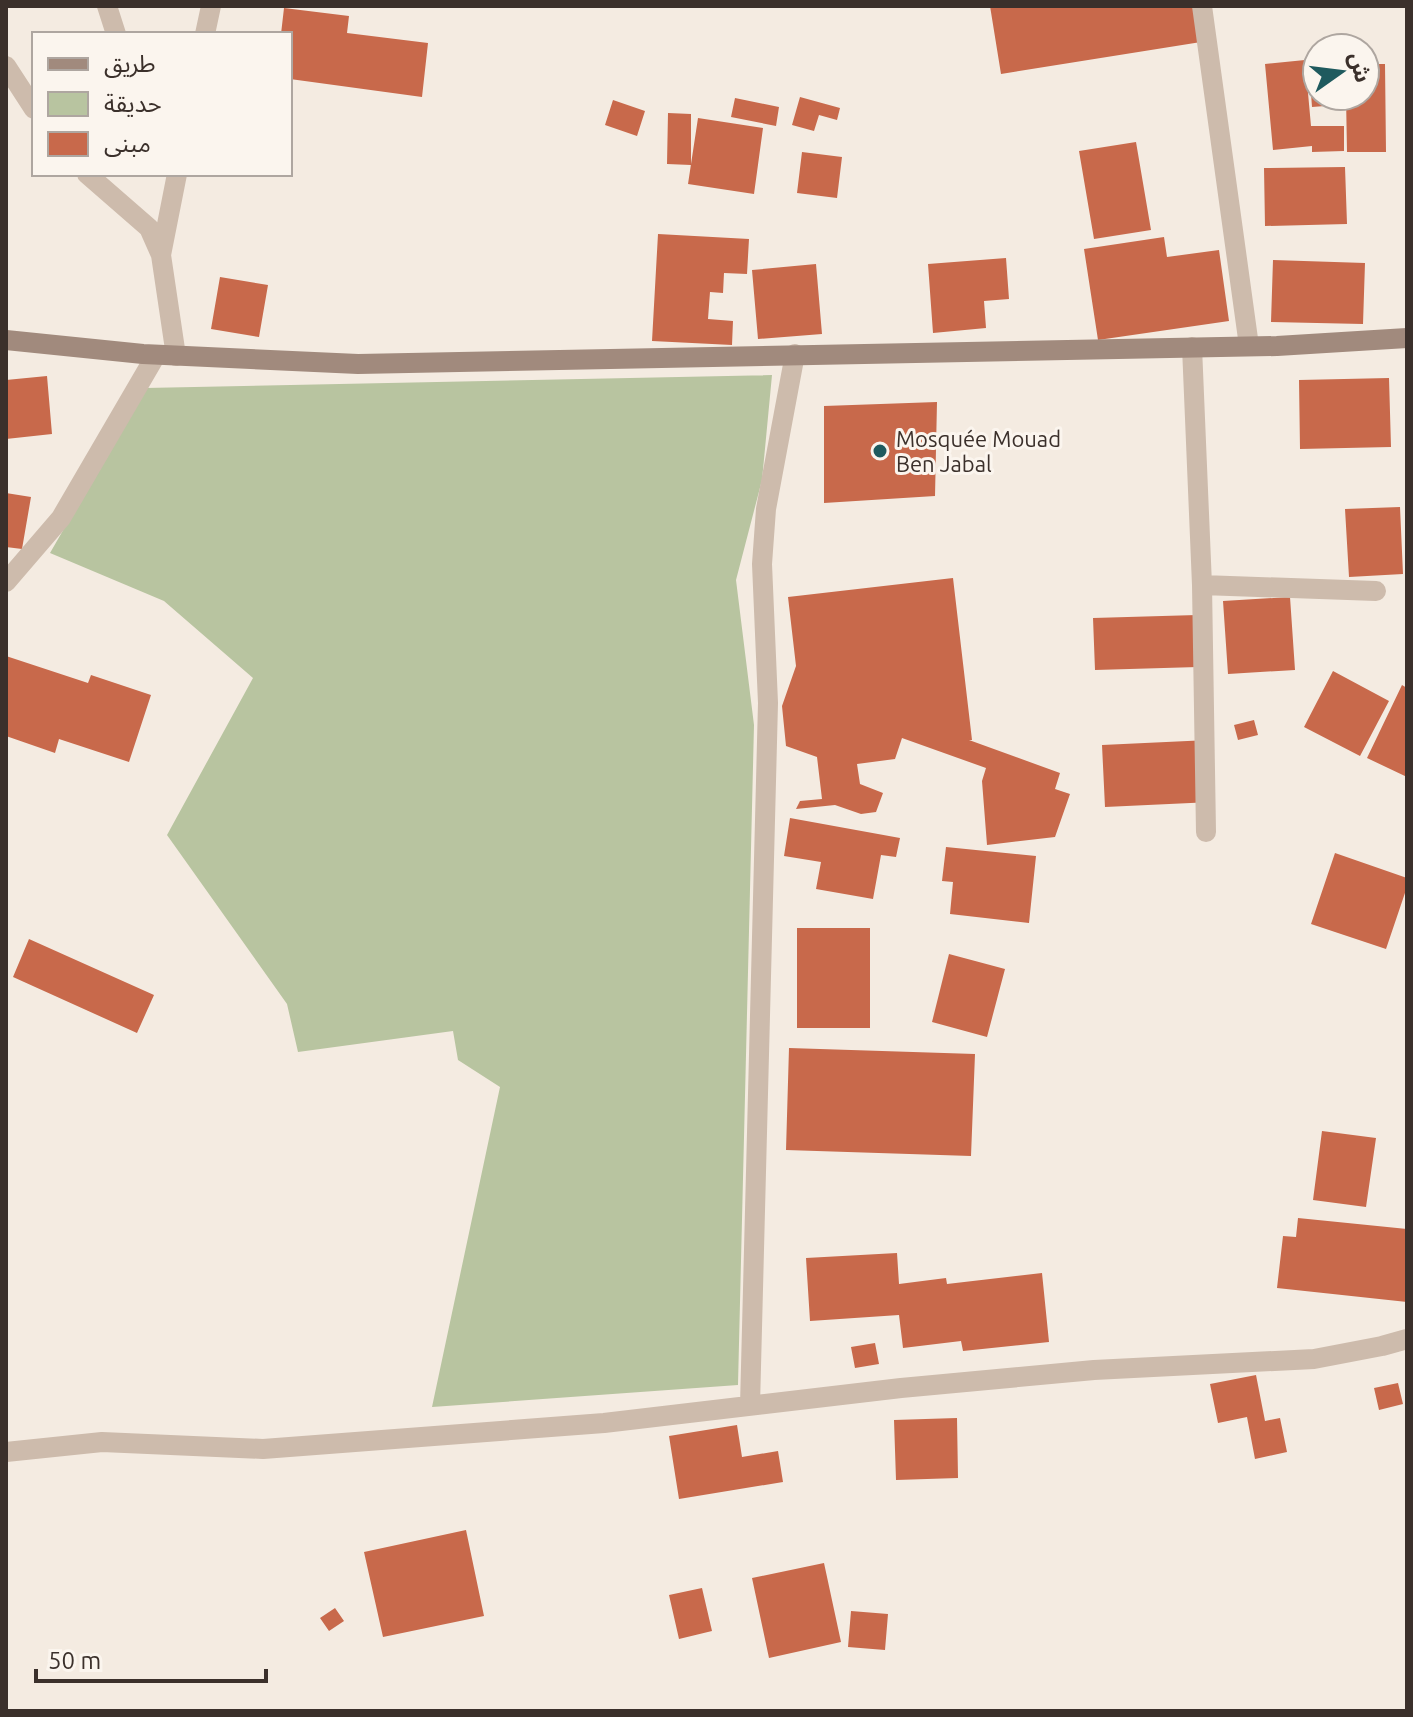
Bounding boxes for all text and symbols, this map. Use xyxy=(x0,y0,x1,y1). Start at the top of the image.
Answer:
legend xyxy=(32,32,292,176)
north arrow xyxy=(1301,32,1381,112)
text: ش xyxy=(1344,49,1377,85)
text: طريق xyxy=(104,50,156,79)
text: حديقة xyxy=(104,90,162,117)
text: مبنى xyxy=(104,130,151,157)
place label: Mosquée Mouad Ben Jabal xyxy=(896,426,1061,476)
marker: Mosquée Mouad Ben Jabal xyxy=(871,442,889,460)
scale bar xyxy=(36,1633,266,1683)
text: 50 m xyxy=(48,1647,101,1674)

